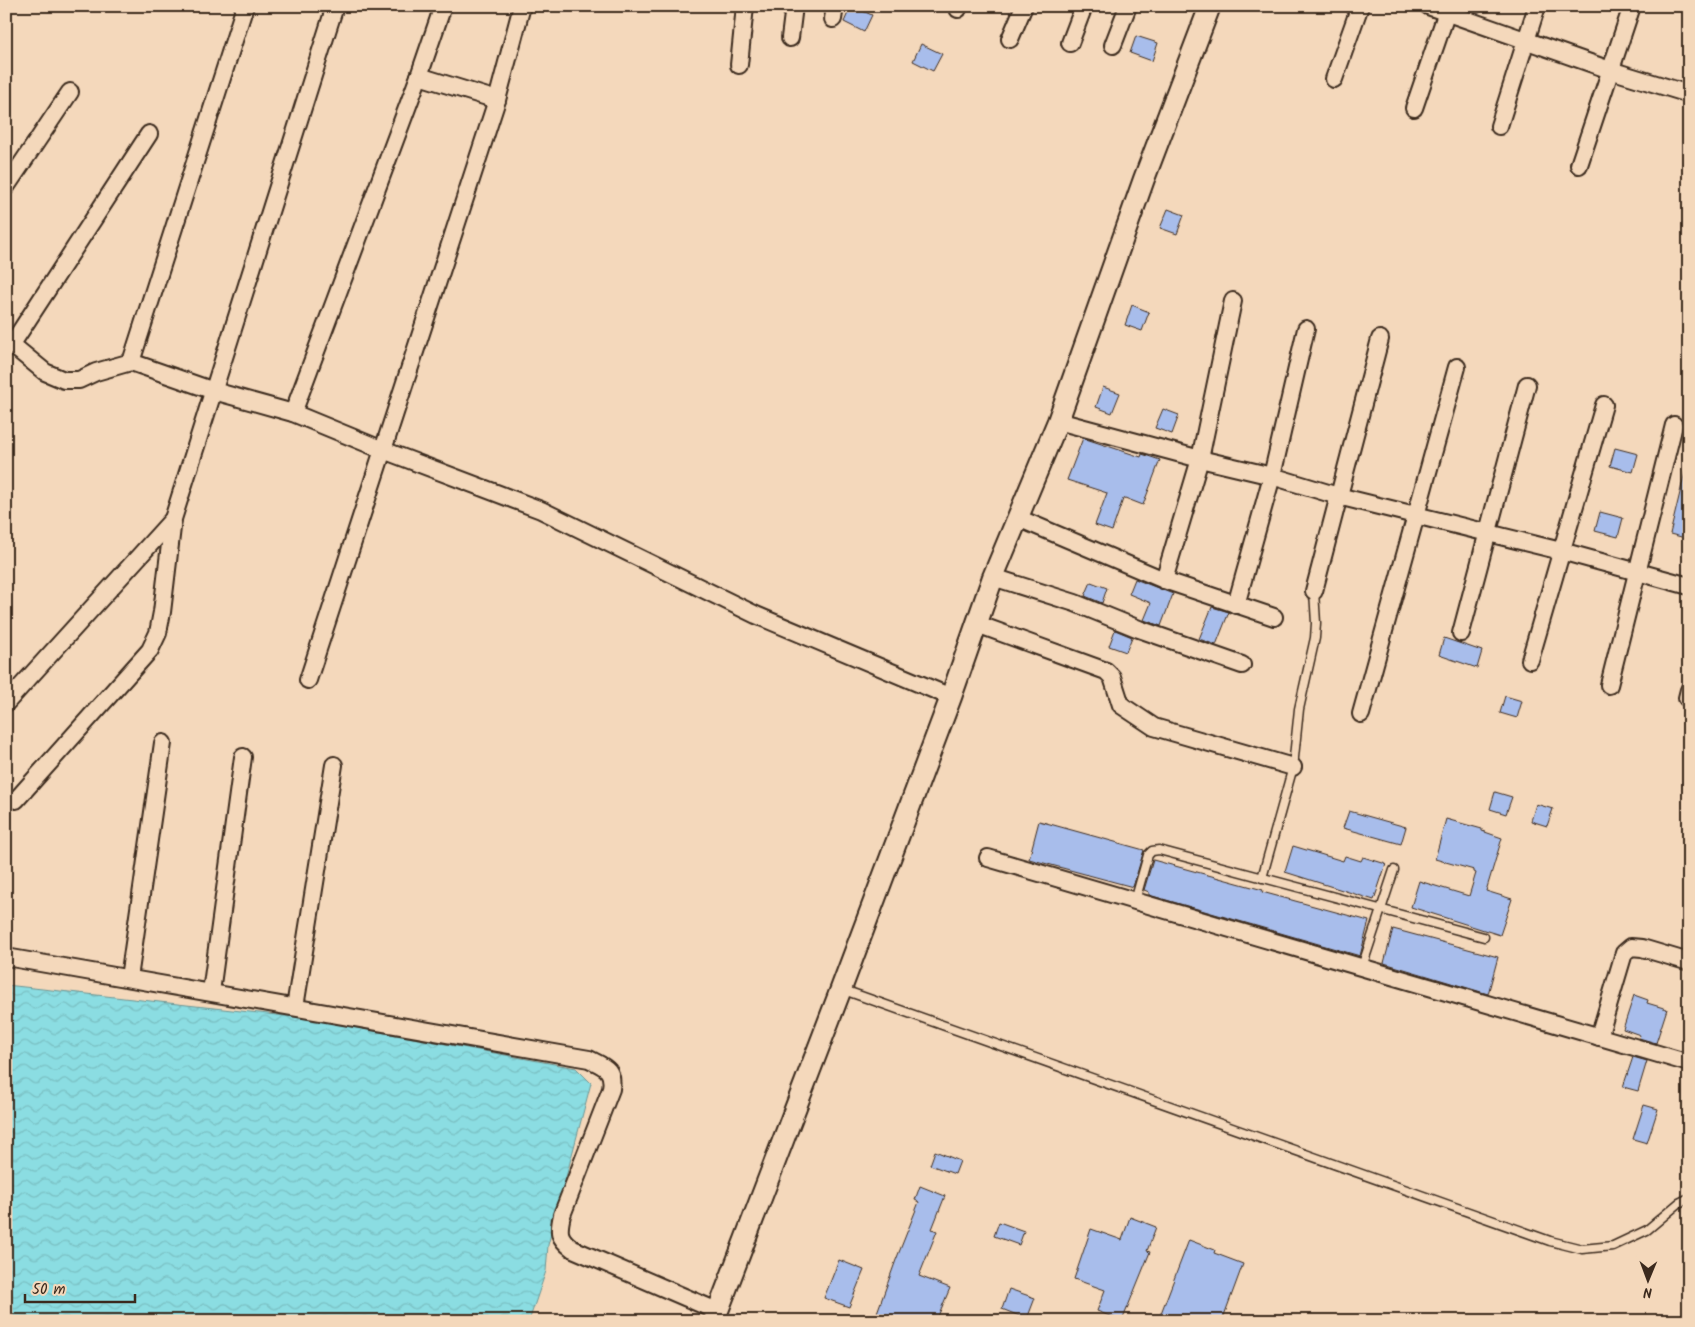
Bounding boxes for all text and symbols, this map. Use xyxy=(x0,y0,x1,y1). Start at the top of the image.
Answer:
north arrow xyxy=(1622,1254,1672,1304)
scale bar xyxy=(25,1272,135,1304)
text: 50 m xyxy=(32,1278,66,1302)
text: N xyxy=(1643,1281,1652,1303)

